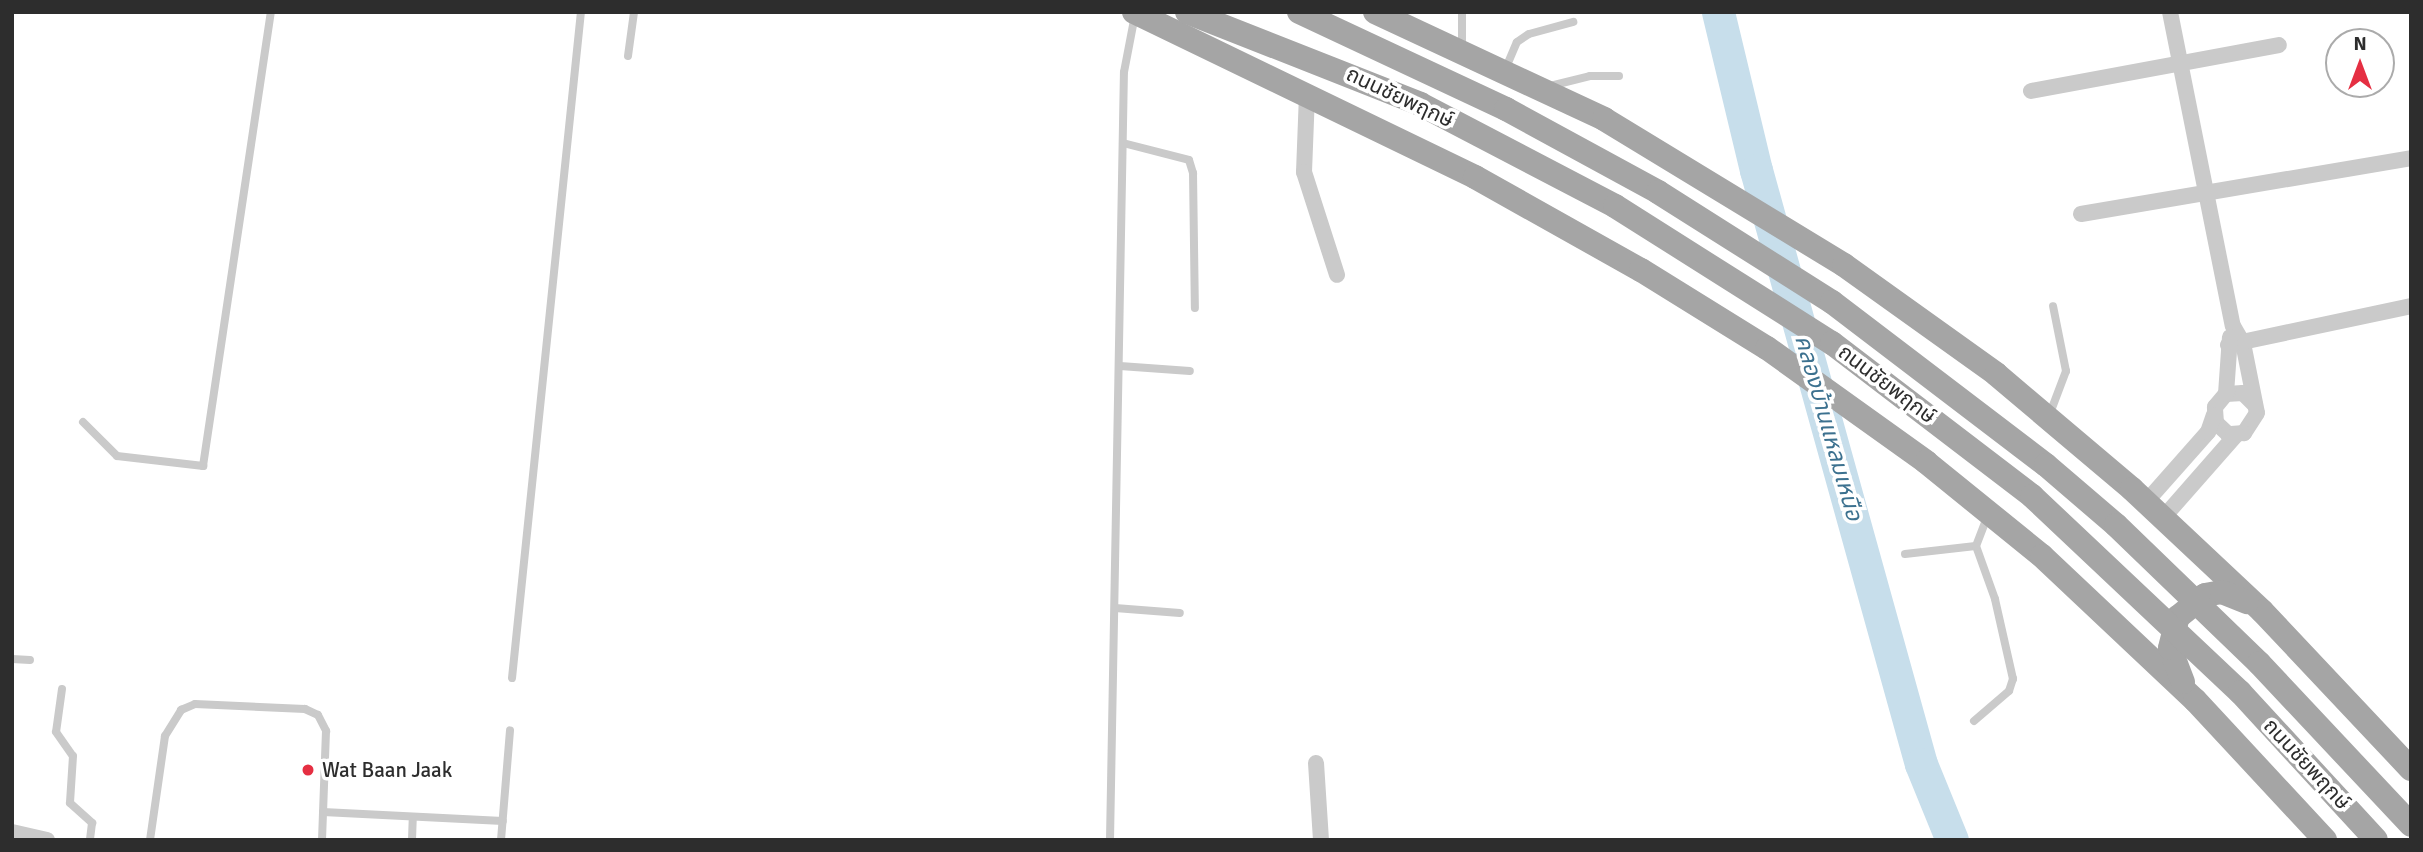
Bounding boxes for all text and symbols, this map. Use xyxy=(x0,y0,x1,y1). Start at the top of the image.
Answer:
north arrow xyxy=(2325,28,2395,98)
text: N xyxy=(2353,32,2367,56)
street label: ถนนชัยพฤกษ์ xyxy=(1342,61,1458,133)
water label: คลองบ้านแหลมเหนือ xyxy=(1788,332,1868,524)
street label: ถนนชัยพฤกษ์ xyxy=(1833,339,1941,429)
street label: ถนนชัยพฤกษ์ xyxy=(2258,713,2356,815)
place label: Wat Baan Jaak xyxy=(322,757,452,783)
marker: Wat Baan Jaak xyxy=(300,762,316,778)

